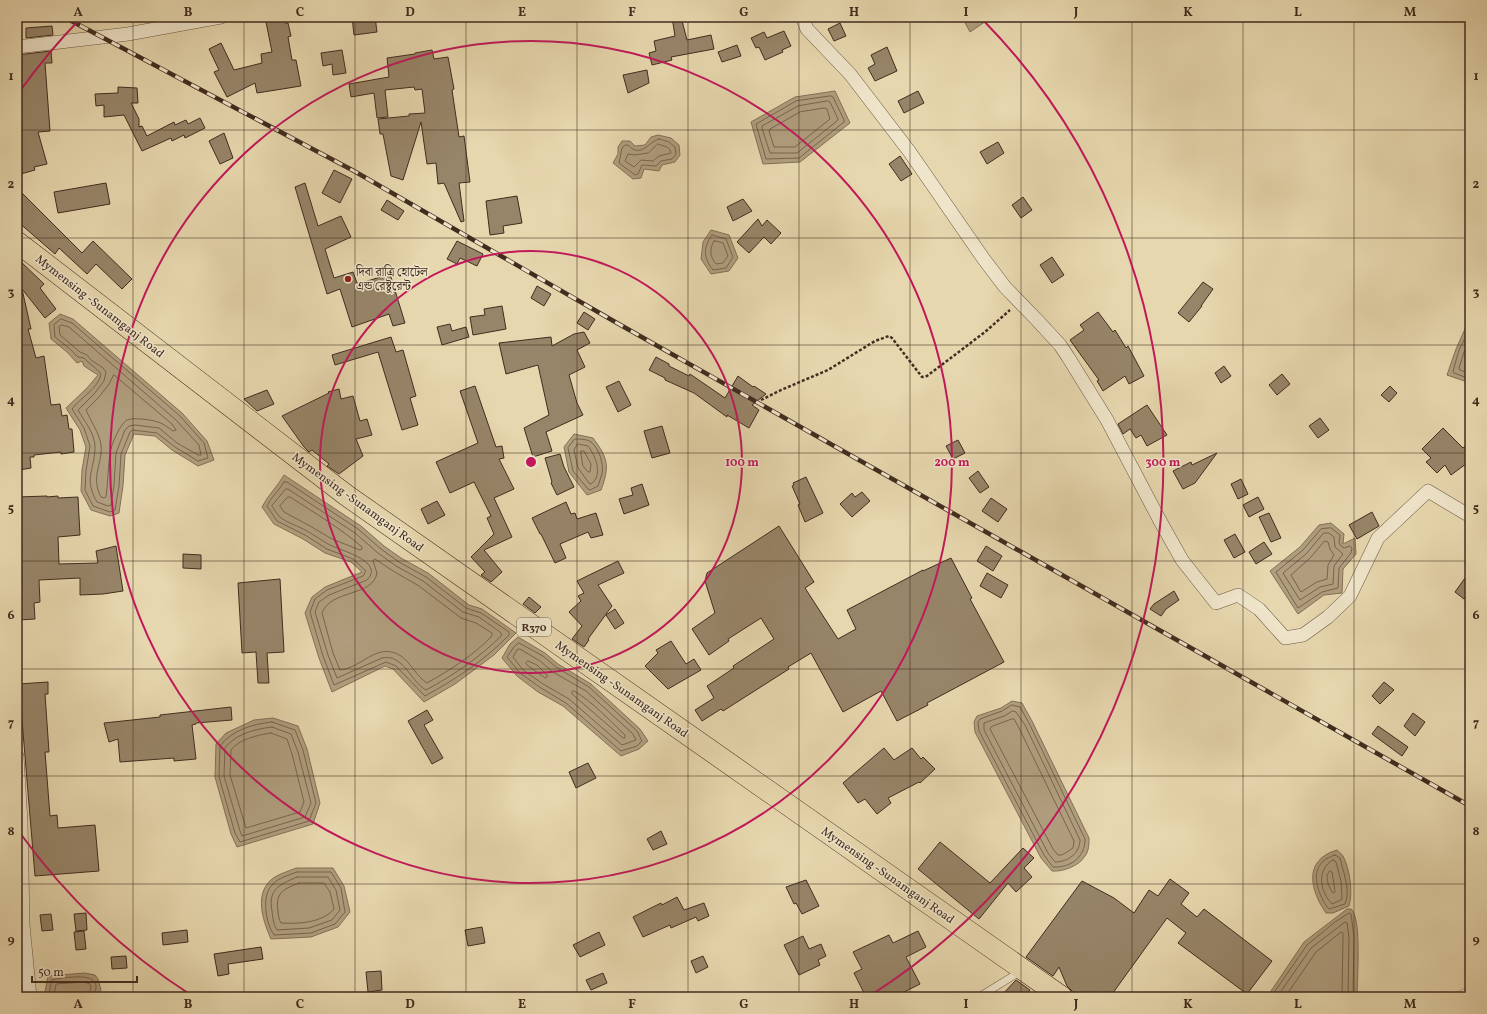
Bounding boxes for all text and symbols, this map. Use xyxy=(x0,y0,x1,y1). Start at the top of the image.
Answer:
text: A xyxy=(73,4,83,22)
text: B xyxy=(184,4,193,22)
text: C xyxy=(296,4,304,22)
text: D xyxy=(405,4,415,22)
text: E xyxy=(518,4,526,22)
text: F xyxy=(628,4,636,22)
text: G xyxy=(739,4,749,22)
text: H xyxy=(849,4,859,22)
text: I xyxy=(964,4,969,22)
text: J xyxy=(1073,4,1079,22)
text: K xyxy=(1183,4,1193,22)
text: L xyxy=(1294,4,1302,22)
text: M xyxy=(1404,4,1417,22)
text: 1 xyxy=(8,68,14,86)
text: 1 xyxy=(1473,68,1479,86)
text: 2 xyxy=(8,176,15,194)
text: 2 xyxy=(1473,176,1480,194)
street label: Mymensing -Sunamganj Road xyxy=(32,252,167,362)
place label: দিবা রাত্রি হোটেল এন্ড রেষ্টুরেন্ট xyxy=(355,264,428,295)
marker: দিবা রাত্রি হোটেল এন্ড রেষ্টুরেন্ট xyxy=(343,274,353,284)
text: 3 xyxy=(8,284,15,302)
text: 3 xyxy=(1473,284,1480,302)
text: 4 xyxy=(7,392,15,410)
text: 4 xyxy=(1472,392,1480,410)
street label: Mymensing -Sunamganj Road xyxy=(288,450,427,556)
centre of rings xyxy=(524,455,538,469)
text: 100 m xyxy=(725,455,759,471)
text: 200 m xyxy=(934,455,970,471)
text: 300 m xyxy=(1146,455,1181,471)
text: 5 xyxy=(8,500,14,518)
text: 5 xyxy=(1473,500,1479,518)
text: 6 xyxy=(7,607,15,625)
text: 6 xyxy=(1472,607,1480,625)
road number: R370 xyxy=(517,618,551,636)
street label: Mymensing -Sunamganj Road xyxy=(552,638,691,742)
text: 7 xyxy=(8,715,14,733)
text: 7 xyxy=(1473,715,1479,733)
text: 8 xyxy=(7,823,15,841)
text: 8 xyxy=(1472,823,1480,841)
street label: Mymensing -Sunamganj Road xyxy=(818,824,957,928)
text: 9 xyxy=(7,931,15,949)
text: 9 xyxy=(1472,931,1480,949)
scale bar xyxy=(32,958,137,984)
text: 50 m xyxy=(38,965,64,981)
text: A xyxy=(73,996,83,1014)
text: B xyxy=(184,996,193,1014)
text: C xyxy=(296,996,304,1014)
text: D xyxy=(405,996,415,1014)
text: E xyxy=(518,996,526,1014)
text: F xyxy=(628,996,636,1014)
text: G xyxy=(739,996,749,1014)
text: H xyxy=(849,996,859,1014)
text: I xyxy=(964,996,969,1014)
text: J xyxy=(1073,996,1079,1014)
text: K xyxy=(1183,996,1193,1014)
text: L xyxy=(1294,996,1302,1014)
text: M xyxy=(1404,996,1417,1014)

